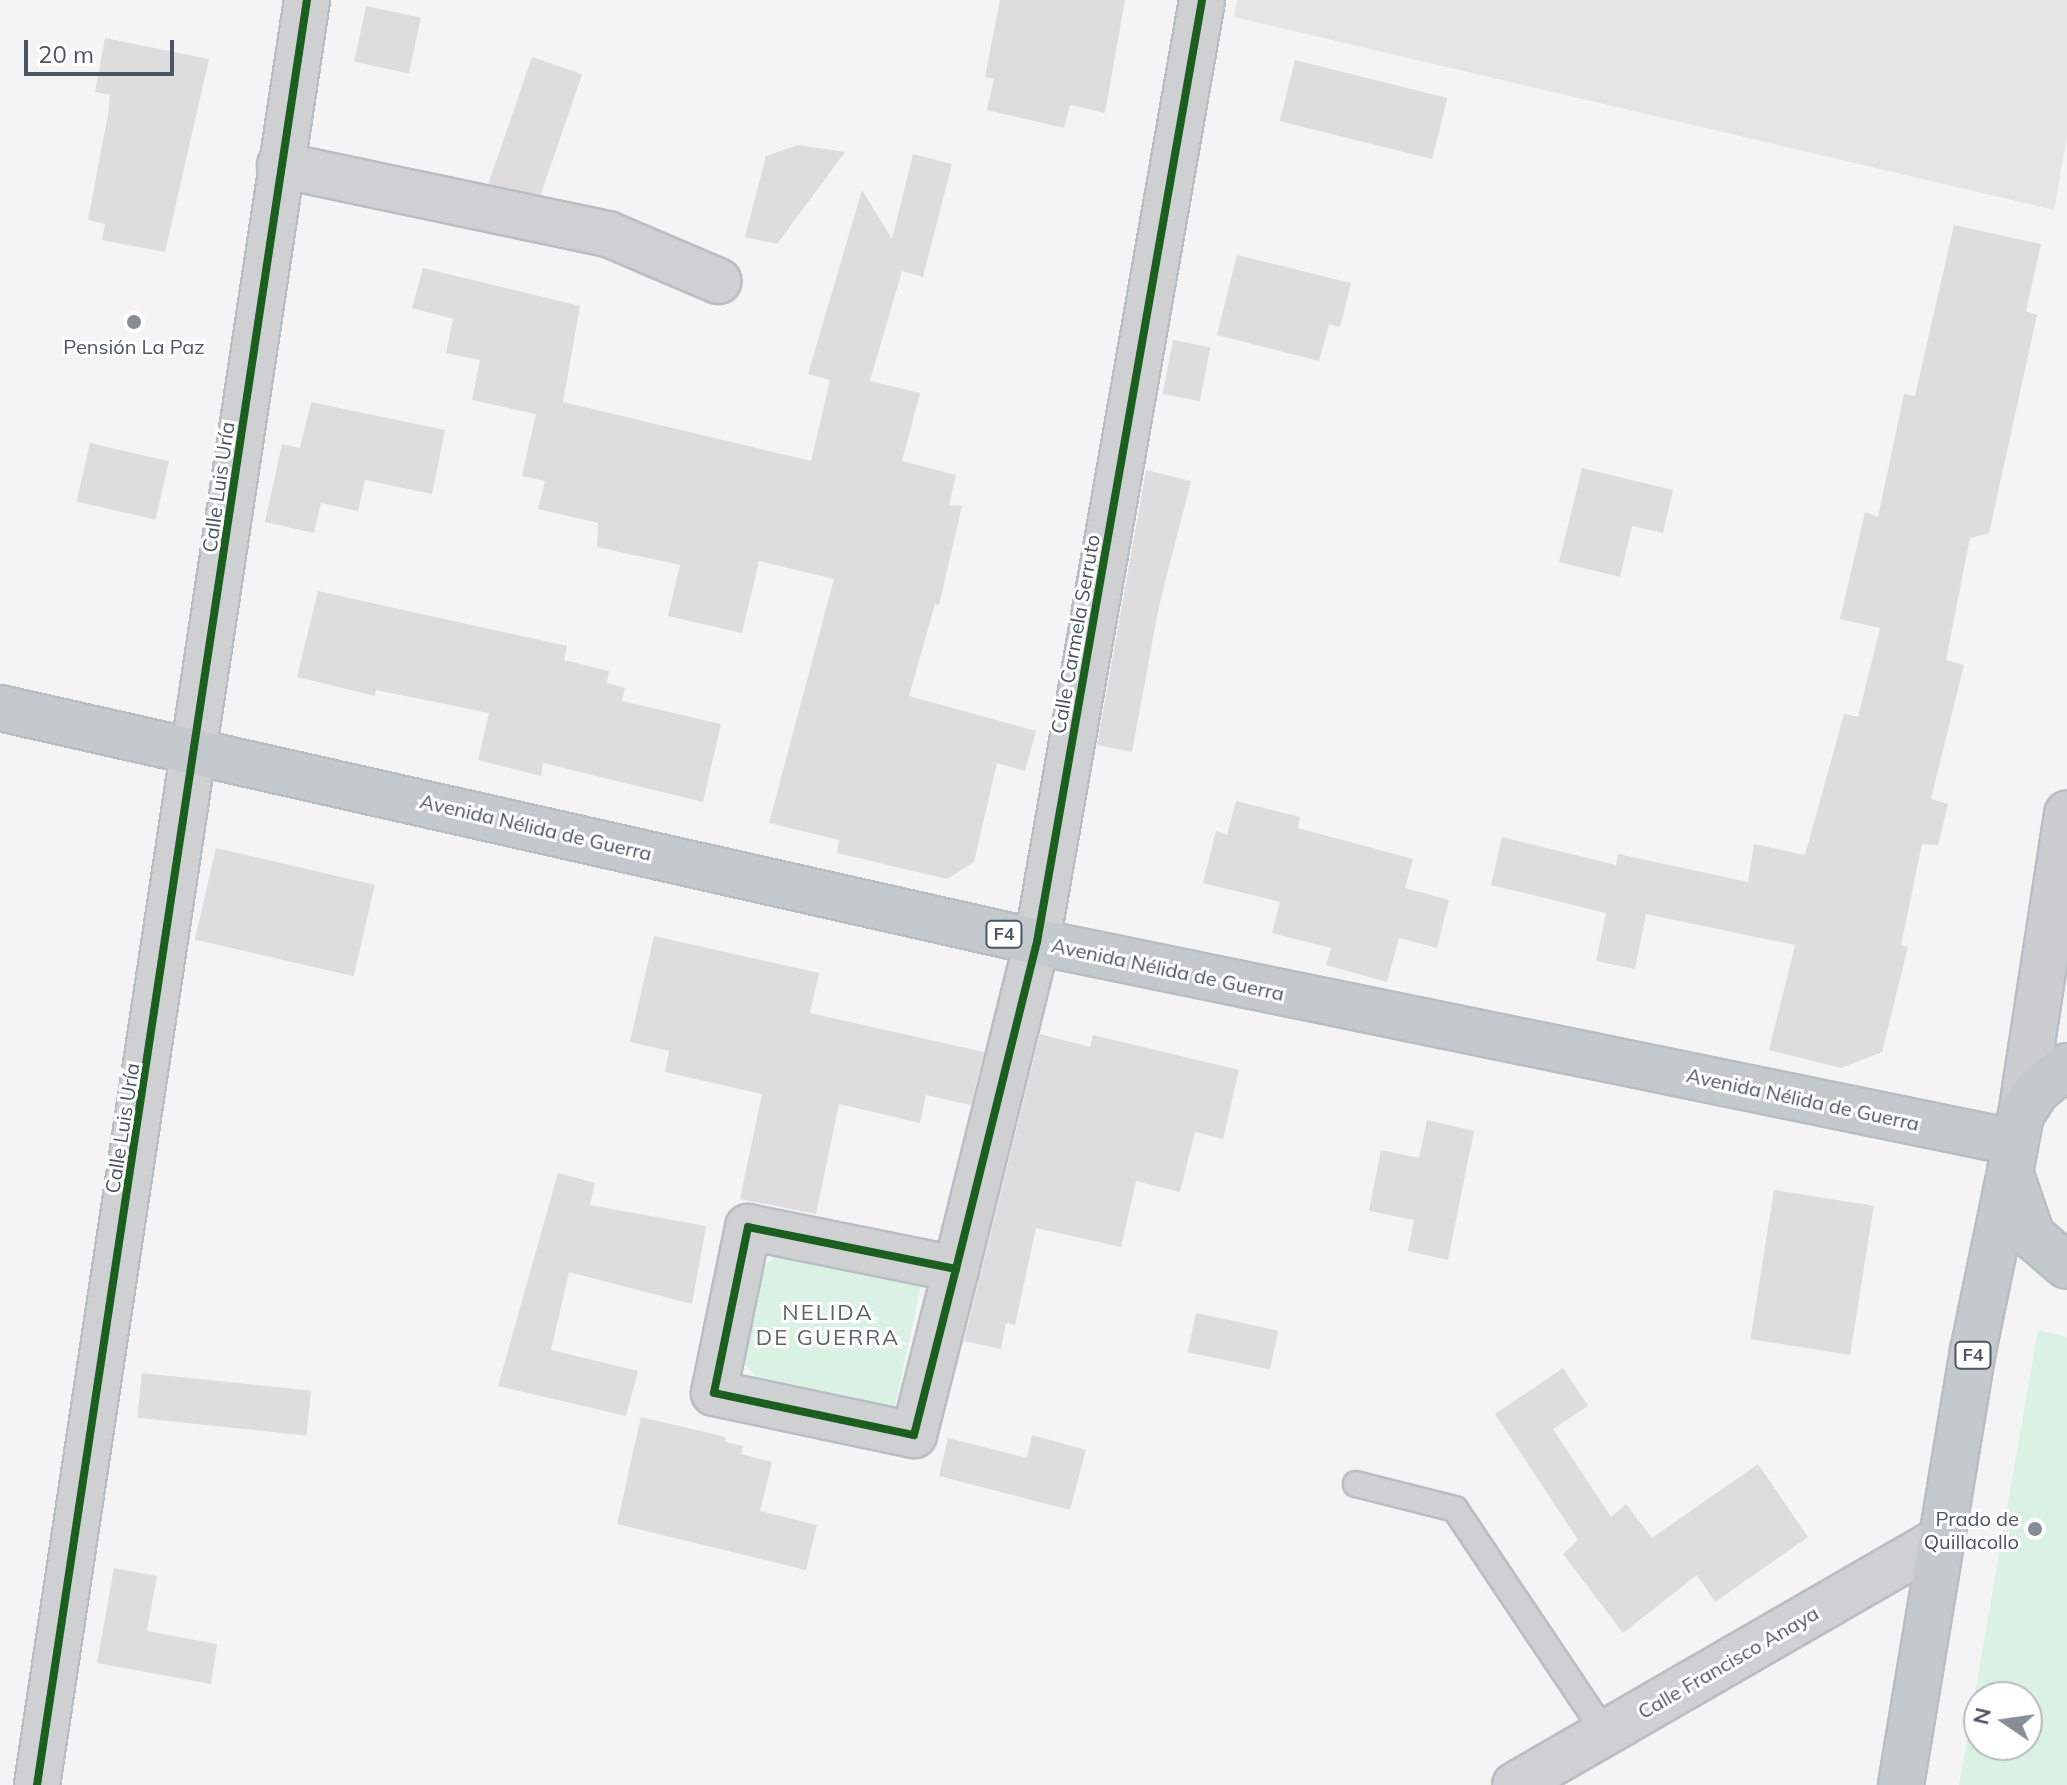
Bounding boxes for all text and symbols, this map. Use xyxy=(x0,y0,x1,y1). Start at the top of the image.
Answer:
scale bar xyxy=(28,24,178,74)
text: 20 m xyxy=(38,39,94,69)
marker: Pensión La Paz xyxy=(125,313,143,331)
place label: Pensión La Paz xyxy=(63,334,205,358)
street label: Calle Luis Uría xyxy=(197,420,239,554)
street label: Calle Carmela Serruto xyxy=(1046,533,1104,735)
street label: Avenida Nélida de Guerra xyxy=(418,789,654,865)
road number: F4 xyxy=(984,920,1024,948)
street label: Avenida Nélida de Guerra xyxy=(1049,933,1287,1005)
street label: Calle Luis Uría xyxy=(100,1061,144,1195)
street label: Avenida Nélida de Guerra xyxy=(1684,1063,1922,1135)
district label: NELIDA DE GUERRA xyxy=(756,1299,900,1350)
road number: F4 xyxy=(1953,1341,1993,1369)
place label: Prado de Quillacollo xyxy=(1924,1506,2019,1553)
marker: Prado de Quillacollo xyxy=(2026,1520,2044,1538)
street label: Calle Francisco Anaya xyxy=(1633,1600,1823,1724)
north arrow xyxy=(1963,1681,2043,1761)
text: N xyxy=(1966,1705,1997,1727)

